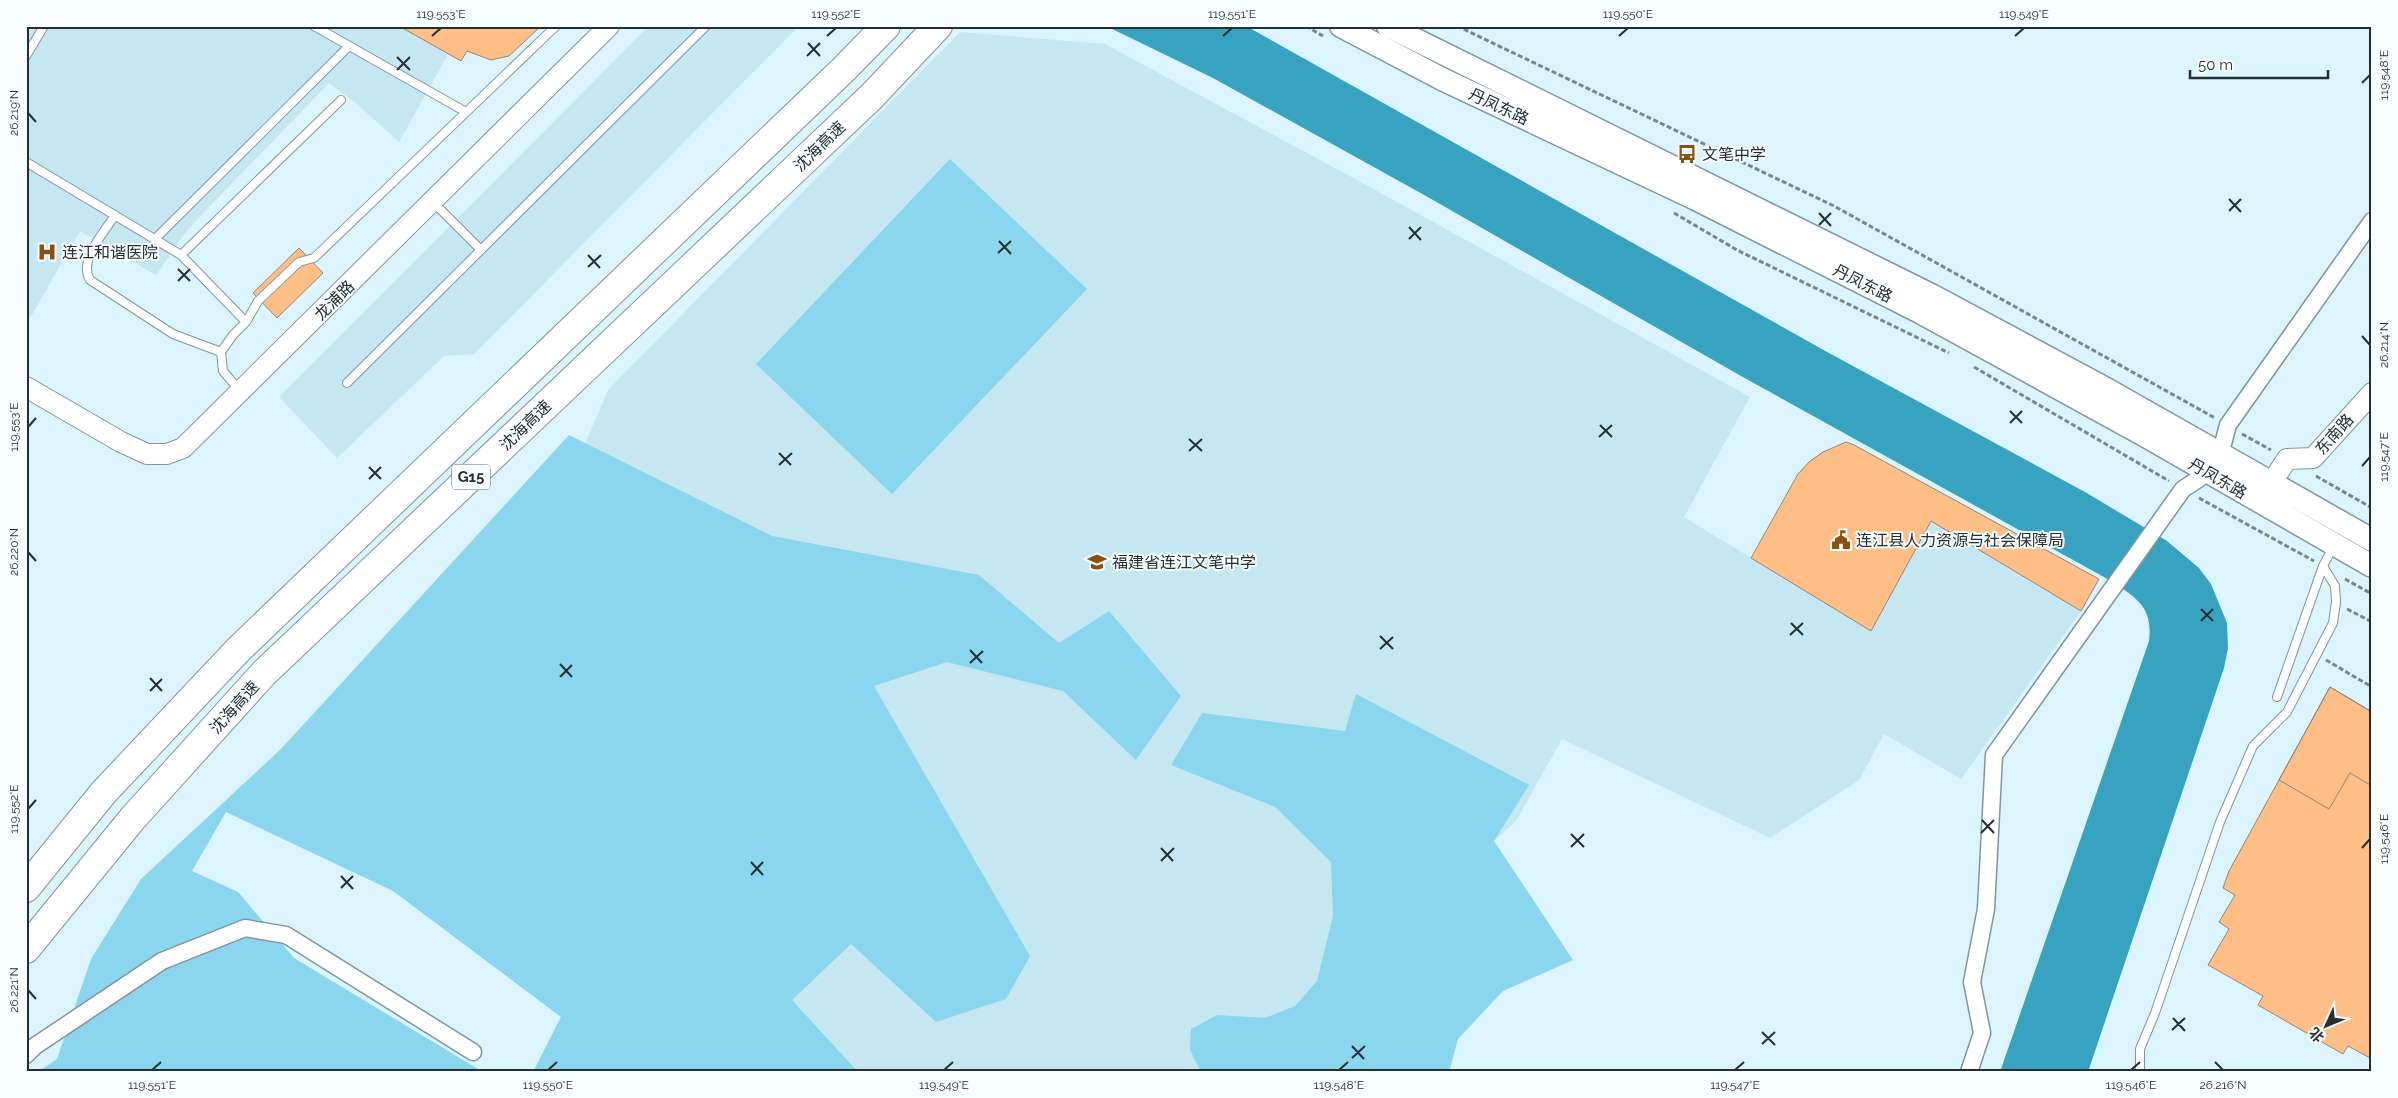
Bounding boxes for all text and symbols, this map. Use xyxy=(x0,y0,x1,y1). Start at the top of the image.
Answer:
text: 119.553°E xyxy=(416,7,466,21)
text: 119.552°E xyxy=(811,7,861,21)
text: 119.551°E xyxy=(1208,7,1256,21)
text: 119.550°E xyxy=(1603,7,1653,21)
text: 119.549°E xyxy=(1999,7,2049,21)
scale bar xyxy=(2190,48,2328,80)
text: 119.548°E xyxy=(2377,50,2391,100)
text: 50 m xyxy=(2198,56,2233,74)
street label: 丹凤东路 xyxy=(1466,84,1532,129)
text: 26.219°N xyxy=(7,90,21,136)
street label: 沈海高速 xyxy=(790,117,849,175)
bus stop icon: 文笔中学 xyxy=(1676,143,1698,165)
place label: 文笔中学 xyxy=(1702,145,1766,164)
hospital icon: 连江和谐医院 xyxy=(36,241,58,263)
place label: 连江和谐医院 xyxy=(62,243,158,262)
street label: 丹凤东路 xyxy=(1830,260,1896,306)
street label: 龙浦路 xyxy=(311,277,358,324)
text: 26.214°N xyxy=(2377,322,2391,368)
street label: 沈海高速 xyxy=(496,396,555,454)
text: 119.553°E xyxy=(7,402,21,452)
street label: 东南路 xyxy=(2311,410,2357,459)
text: 119.547°E xyxy=(2377,432,2391,482)
street label: 丹凤东路 xyxy=(2185,454,2250,503)
road number: G15 xyxy=(452,464,490,490)
text: 26.220°N xyxy=(7,528,21,576)
public building icon: 连江县人力资源与社会保障局 xyxy=(1830,529,1852,551)
place label: 连江县人力资源与社会保障局 xyxy=(1856,531,2064,550)
school or university icon: 福建省连江文笔中学 xyxy=(1086,551,1108,573)
place label: 福建省连江文笔中学 xyxy=(1112,553,1256,572)
street label: 沈海高速 xyxy=(206,677,263,737)
text: 119.552°E xyxy=(7,784,21,834)
text: 119.546°E xyxy=(2377,814,2391,864)
text: 26.221°N xyxy=(7,967,21,1013)
north arrow xyxy=(2300,1000,2350,1050)
text: 北 xyxy=(2306,1024,2327,1046)
text: 119.551°E xyxy=(128,1078,176,1092)
text: 119.550°E xyxy=(523,1078,573,1092)
text: 119.549°E xyxy=(919,1078,969,1092)
text: 119.548°E xyxy=(1314,1078,1364,1092)
text: 119.547°E xyxy=(1710,1078,1760,1092)
text: 119.546°E xyxy=(2106,1078,2156,1092)
text: 26.216°N xyxy=(2200,1078,2246,1092)

